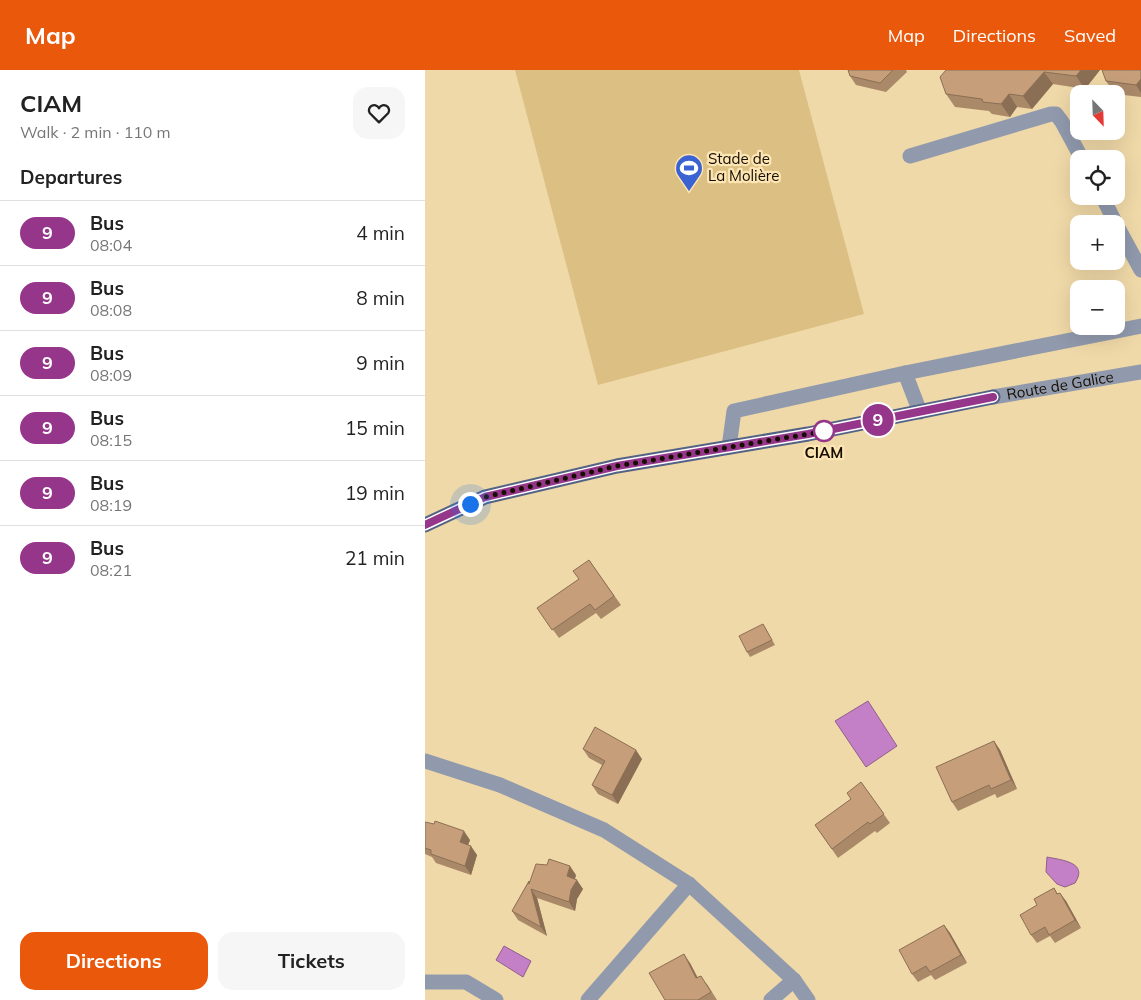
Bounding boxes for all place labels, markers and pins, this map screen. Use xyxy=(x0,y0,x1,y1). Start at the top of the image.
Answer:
place label: Stade de La Molière xyxy=(708,149,779,185)
sports icon: Stade de La Molière xyxy=(674,153,704,192)
marker: CIAM xyxy=(813,420,835,442)
place label: CIAM xyxy=(805,443,843,462)

